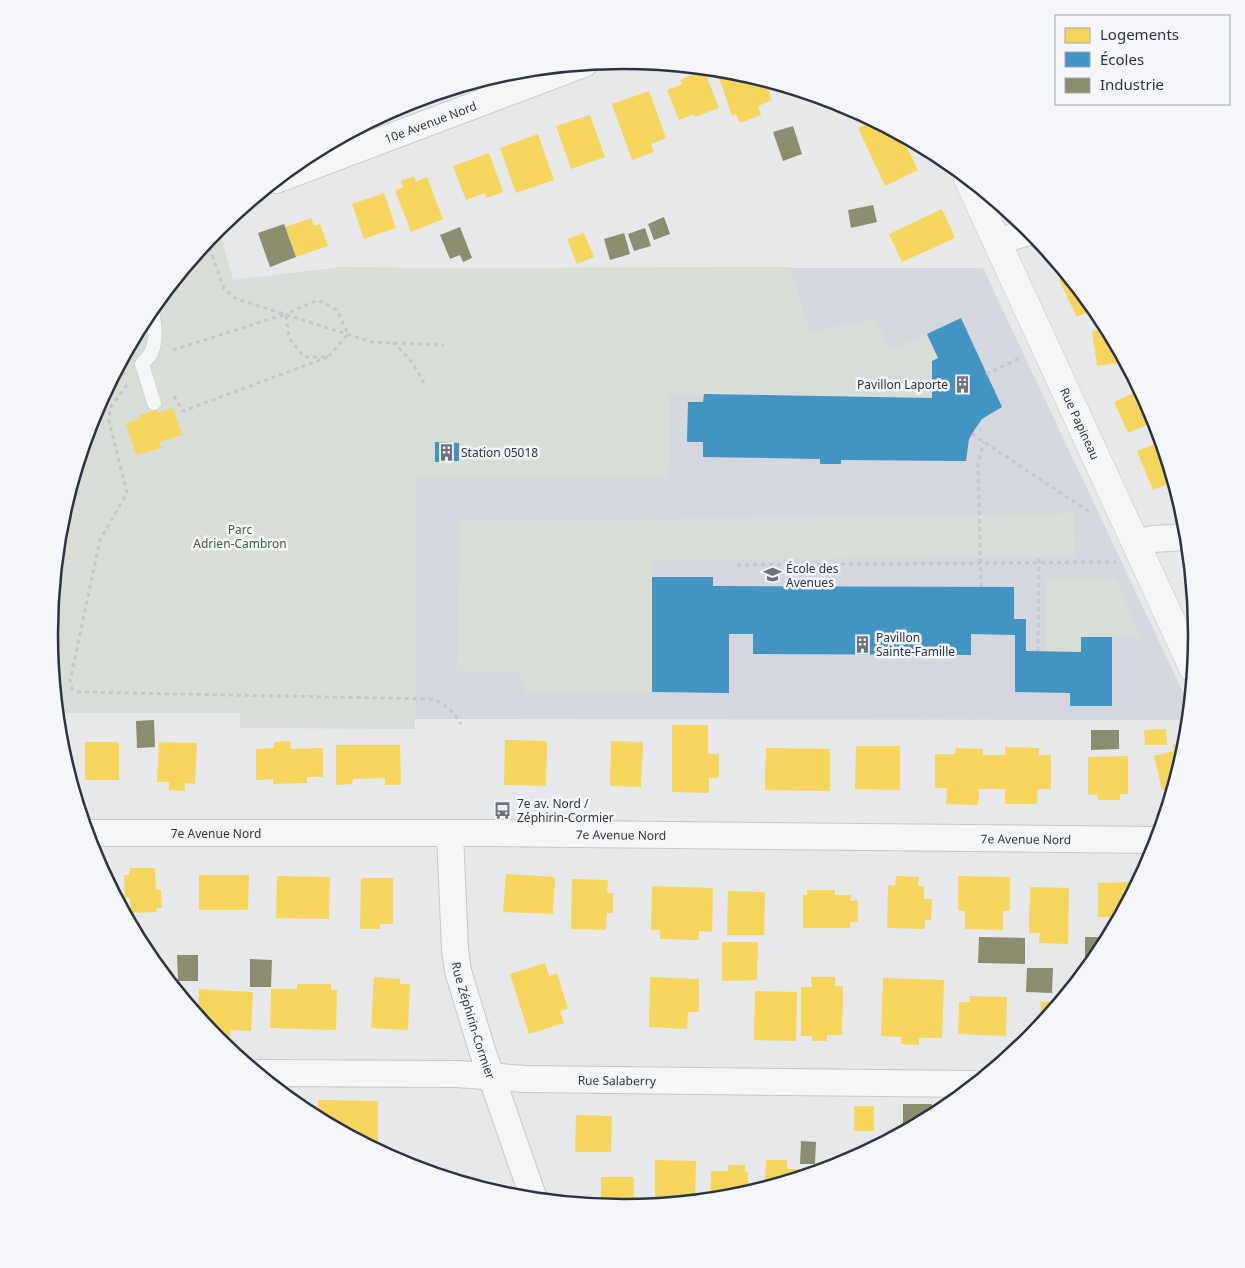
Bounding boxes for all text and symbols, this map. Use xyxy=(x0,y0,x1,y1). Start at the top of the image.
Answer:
legend xyxy=(1055,15,1230,105)
text: Logements xyxy=(1100,24,1179,44)
text: Écoles xyxy=(1100,49,1144,69)
text: Industrie xyxy=(1100,74,1164,94)
street label: 10e Avenue Nord xyxy=(382,97,479,147)
building icon: Pavillon Laporte xyxy=(952,374,972,394)
place label: Pavillon Laporte xyxy=(857,376,948,393)
street label: Rue Papineau xyxy=(1056,385,1104,462)
building icon: Station 05018 xyxy=(437,442,457,462)
place label: Station 05018 xyxy=(461,444,538,461)
park label: Parc Adrien-Cambron xyxy=(193,521,287,552)
place label: École des Avenues xyxy=(786,560,839,591)
school or university icon: École des Avenues xyxy=(762,565,782,585)
place label: Pavillon Sainte-Famille xyxy=(876,629,955,660)
building icon: Pavillon Sainte-Famille xyxy=(852,634,872,654)
place label: 7e av. Nord / Zéphirin-Cormier xyxy=(517,795,614,826)
bus stop icon: 7e av. Nord / Zéphirin-Cormier xyxy=(493,800,513,820)
street label: 7e Avenue Nord xyxy=(171,825,261,842)
street label: 7e Avenue Nord xyxy=(576,825,666,843)
street label: 7e Avenue Nord xyxy=(981,830,1071,848)
street label: Rue Zéphirin-Cormier xyxy=(448,961,500,1081)
street label: Rue Salaberry xyxy=(578,1071,657,1089)

